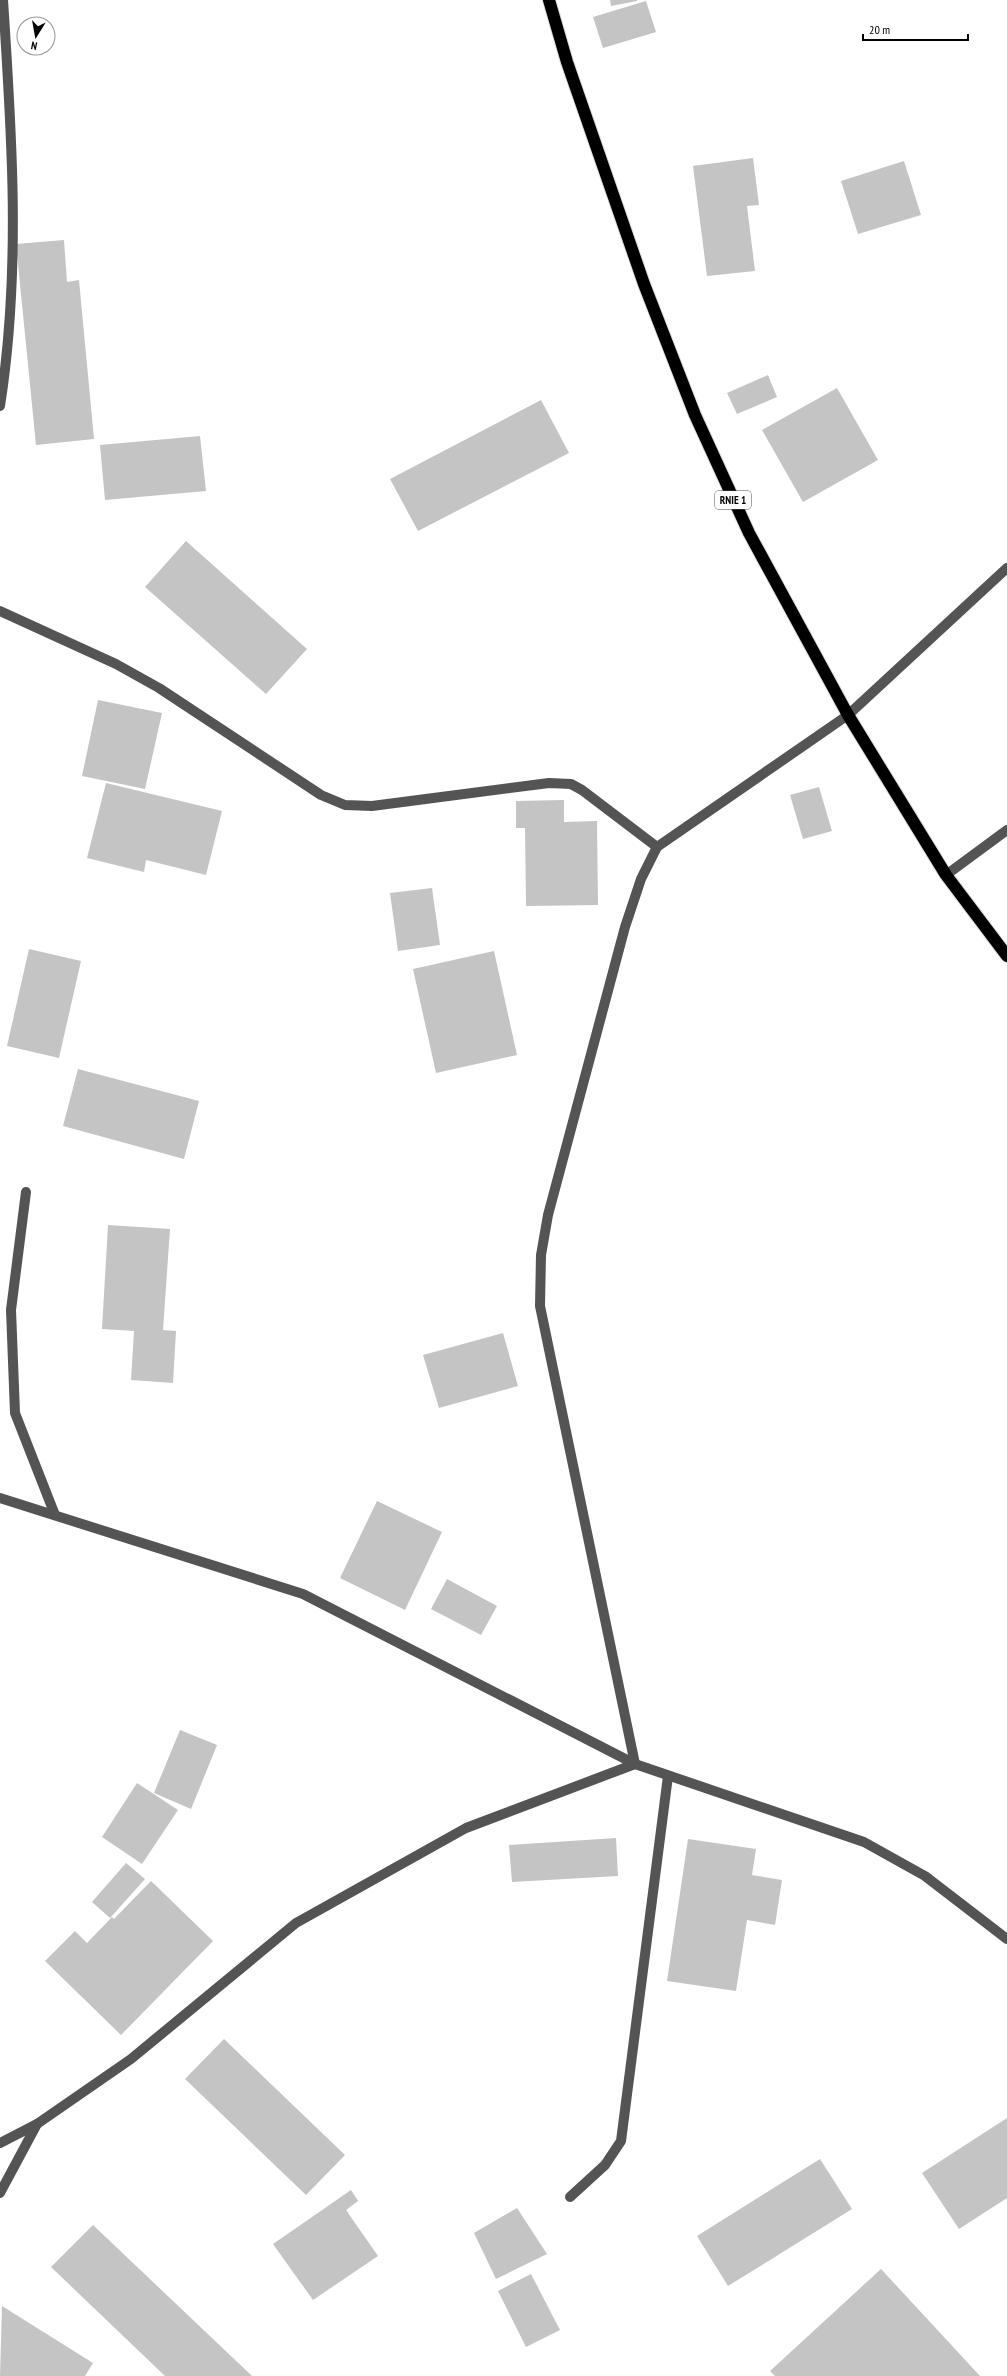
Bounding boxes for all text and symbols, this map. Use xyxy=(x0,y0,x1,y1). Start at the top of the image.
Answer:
north arrow xyxy=(16,16,56,56)
scale bar xyxy=(863,16,968,42)
text: 20 m xyxy=(869,22,890,37)
text: N xyxy=(30,38,38,53)
road number: RNIE 1 xyxy=(715,491,751,509)

